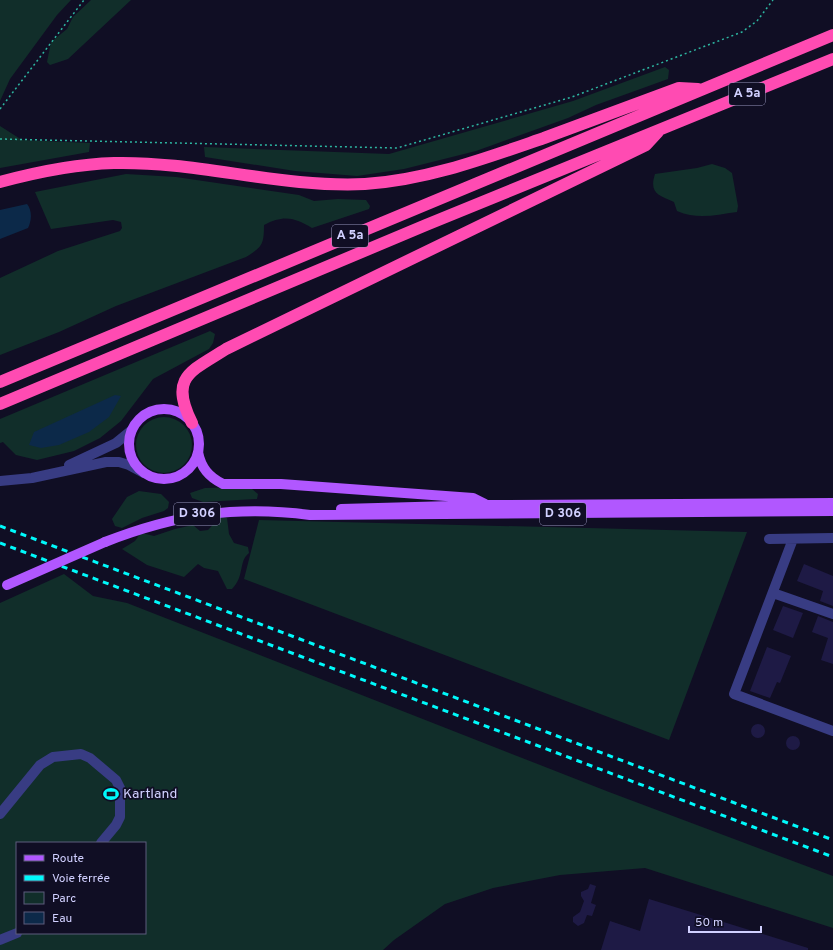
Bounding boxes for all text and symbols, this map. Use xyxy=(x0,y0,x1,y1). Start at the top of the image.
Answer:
road number: A 5a xyxy=(729,83,765,105)
road number: A 5a xyxy=(332,225,368,247)
road number: D 306 xyxy=(174,503,220,525)
road number: D 306 xyxy=(540,503,586,525)
sports icon: Kartland xyxy=(102,785,120,803)
place label: Kartland xyxy=(123,786,177,803)
legend xyxy=(16,842,146,934)
text: Route xyxy=(52,851,84,867)
text: Voie ferrée xyxy=(52,871,110,887)
text: Parc xyxy=(52,891,76,907)
scale bar xyxy=(689,908,761,934)
text: Eau xyxy=(52,911,72,927)
text: 50 m xyxy=(695,915,723,931)

